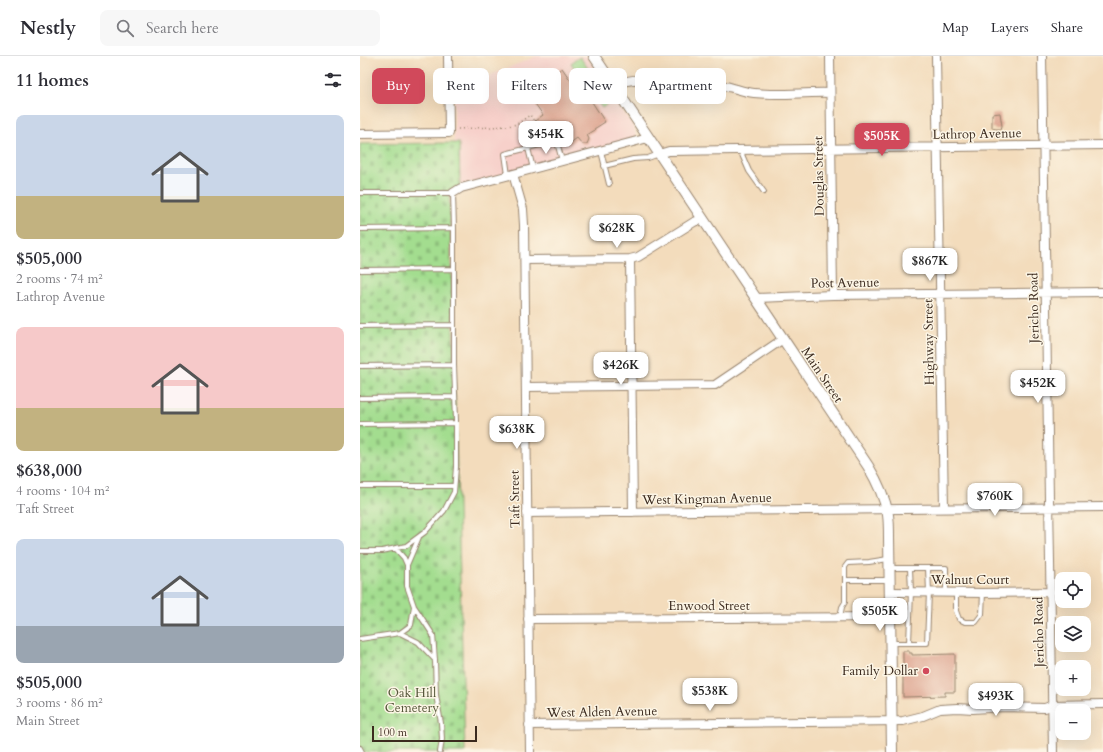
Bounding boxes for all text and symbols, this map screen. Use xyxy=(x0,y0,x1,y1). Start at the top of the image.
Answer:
search box xyxy=(100,10,380,46)
text: Nestly xyxy=(20,15,76,41)
icon: search xyxy=(114,17,136,39)
text: Search here xyxy=(146,18,219,38)
text: Map xyxy=(942,18,969,37)
text: Layers xyxy=(991,18,1029,37)
text: Share xyxy=(1051,18,1083,37)
chip: Buy xyxy=(372,68,425,104)
chip: Rent xyxy=(433,68,489,104)
chip: Filters xyxy=(497,68,561,104)
chip: New xyxy=(569,68,627,104)
chip: Apartment xyxy=(635,68,726,104)
text: 11 homes xyxy=(16,69,89,92)
icon: filters xyxy=(322,69,344,91)
pin: $454K xyxy=(518,121,574,155)
pin: $505K xyxy=(854,123,910,157)
street label: Lathrop Avenue xyxy=(932,124,1022,144)
text: $454K xyxy=(527,125,565,143)
text: $505K xyxy=(863,127,901,145)
street label: Douglas Street xyxy=(809,136,829,216)
icon: home xyxy=(144,141,216,213)
pin: $628K xyxy=(589,215,645,249)
text: $628K xyxy=(598,219,636,237)
text: $505,000 xyxy=(16,247,82,270)
pin: $867K xyxy=(902,248,958,282)
text: $867K xyxy=(911,252,949,270)
text: 2 rooms · 74 m² xyxy=(16,270,103,288)
street label: Jericho Road xyxy=(1024,272,1044,346)
street label: Post Avenue xyxy=(810,273,880,293)
text: Lathrop Avenue xyxy=(16,288,105,306)
street label: Highway Street xyxy=(919,299,939,385)
street label: Main Street xyxy=(797,344,847,406)
pin: $426K xyxy=(593,352,649,386)
icon: home xyxy=(144,353,216,425)
text: $426K xyxy=(602,356,640,374)
pin: $452K xyxy=(1010,370,1066,404)
text: $452K xyxy=(1019,374,1057,392)
pin: $638K xyxy=(489,416,545,450)
text: $638K xyxy=(498,420,536,438)
text: $638,000 xyxy=(16,459,82,482)
street label: Taft Street xyxy=(505,470,525,528)
text: 4 rooms · 104 m² xyxy=(16,482,109,500)
pin: $760K xyxy=(967,483,1023,517)
text: $760K xyxy=(976,487,1014,505)
street label: West Kingman Avenue xyxy=(641,489,772,509)
text: Taft Street xyxy=(16,500,74,518)
icon: home xyxy=(144,565,216,637)
street label: Walnut Court xyxy=(930,571,1009,589)
map controls xyxy=(1055,572,1091,740)
button: locate xyxy=(1055,572,1091,608)
street label: Jericho Road xyxy=(1029,596,1049,670)
street label: Enwood Street xyxy=(668,597,750,615)
pin: $505K xyxy=(852,598,908,632)
text: $505K xyxy=(861,602,899,620)
button: layers xyxy=(1055,616,1091,652)
button: + xyxy=(1055,660,1091,696)
place label: Family Dollar xyxy=(842,662,918,680)
marker: Family Dollar xyxy=(921,666,931,676)
text: $505,000 xyxy=(16,671,82,694)
pin: $538K xyxy=(682,678,738,712)
text: $538K xyxy=(691,682,729,700)
pin: $493K xyxy=(968,683,1024,717)
park label: Oak Hill Cemetery xyxy=(385,684,439,717)
text: $493K xyxy=(977,687,1015,705)
text: 3 rooms · 86 m² xyxy=(16,694,103,712)
street label: West Alden Avenue xyxy=(546,702,658,722)
button: − xyxy=(1055,704,1091,740)
text: Main Street xyxy=(16,712,80,730)
scale bar xyxy=(372,724,477,743)
text: 100 m xyxy=(378,725,407,740)

